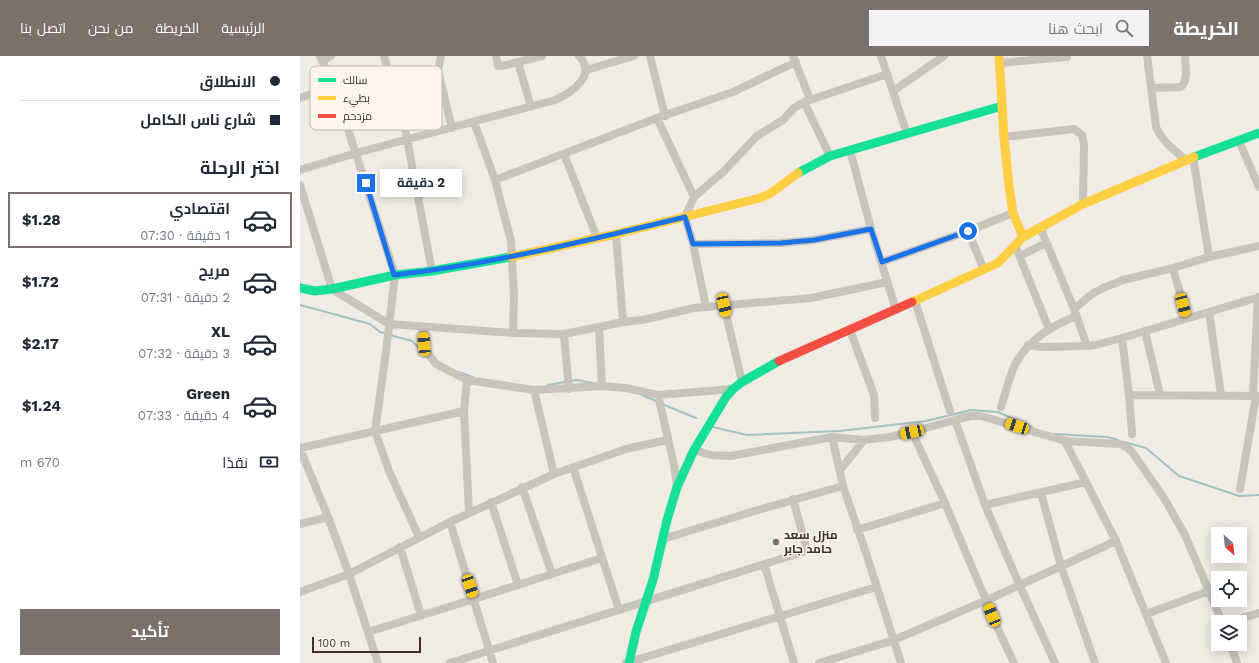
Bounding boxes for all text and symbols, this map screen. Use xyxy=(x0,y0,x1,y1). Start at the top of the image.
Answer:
search box xyxy=(869,10,1149,46)
icon: search xyxy=(1113,17,1135,39)
text: الخريطة xyxy=(1173,17,1239,40)
text: اتصل بنا xyxy=(20,20,66,36)
text: من نحن xyxy=(88,20,134,36)
text: الخريطة xyxy=(156,20,199,36)
text: الرئيسية xyxy=(221,20,265,36)
text: ابحث هنا xyxy=(1048,20,1103,38)
legend xyxy=(310,66,442,130)
text: الانطلاق xyxy=(200,73,256,91)
text: سالك xyxy=(343,74,367,87)
text: بطيء xyxy=(343,92,370,107)
text: مزدحم xyxy=(343,110,372,124)
text: شارع ناس الكامل xyxy=(140,111,256,129)
text: اختر الرحلة xyxy=(200,157,280,178)
callout: 2 دقيقة xyxy=(380,169,462,197)
route end xyxy=(357,174,375,192)
text: 2 دقيقة xyxy=(397,175,445,190)
text: اقتصادي xyxy=(170,200,230,218)
icon: car xyxy=(242,202,278,238)
text: $1.28 xyxy=(22,211,61,229)
route start xyxy=(959,222,977,240)
text: 1 دقيقة · 07:30 xyxy=(140,228,230,243)
text: مريح xyxy=(198,262,230,280)
icon: car xyxy=(242,264,278,300)
text: $1.72 xyxy=(22,273,59,291)
text: 2 دقيقة · 07:31 xyxy=(141,290,230,305)
car xyxy=(715,292,733,318)
car xyxy=(1174,292,1192,318)
text: XL xyxy=(211,323,230,341)
icon: car xyxy=(242,326,278,362)
car xyxy=(417,332,431,356)
text: $2.17 xyxy=(22,335,59,353)
text: 3 دقيقة · 07:32 xyxy=(138,346,230,361)
text: Green xyxy=(186,385,230,403)
icon: car xyxy=(242,388,278,424)
text: $1.24 xyxy=(22,397,61,415)
text: 4 دقيقة · 07:33 xyxy=(138,408,230,423)
car xyxy=(1004,417,1030,435)
car xyxy=(899,424,925,440)
icon: cash xyxy=(258,451,280,473)
text: نقدًا xyxy=(222,454,248,472)
text: 670 m xyxy=(20,455,60,470)
north arrow xyxy=(1211,527,1247,563)
map controls xyxy=(1211,527,1247,651)
place label: منزل سعد حامد جابر xyxy=(783,528,838,557)
marker: منزل سعد حامد جابر xyxy=(771,537,781,547)
button: locate xyxy=(1211,571,1247,607)
car xyxy=(461,573,479,599)
car xyxy=(982,602,1002,628)
button: تأكيد xyxy=(20,609,280,655)
button: layers xyxy=(1211,615,1247,651)
scale bar xyxy=(312,635,421,654)
text: 100 m xyxy=(318,637,350,650)

